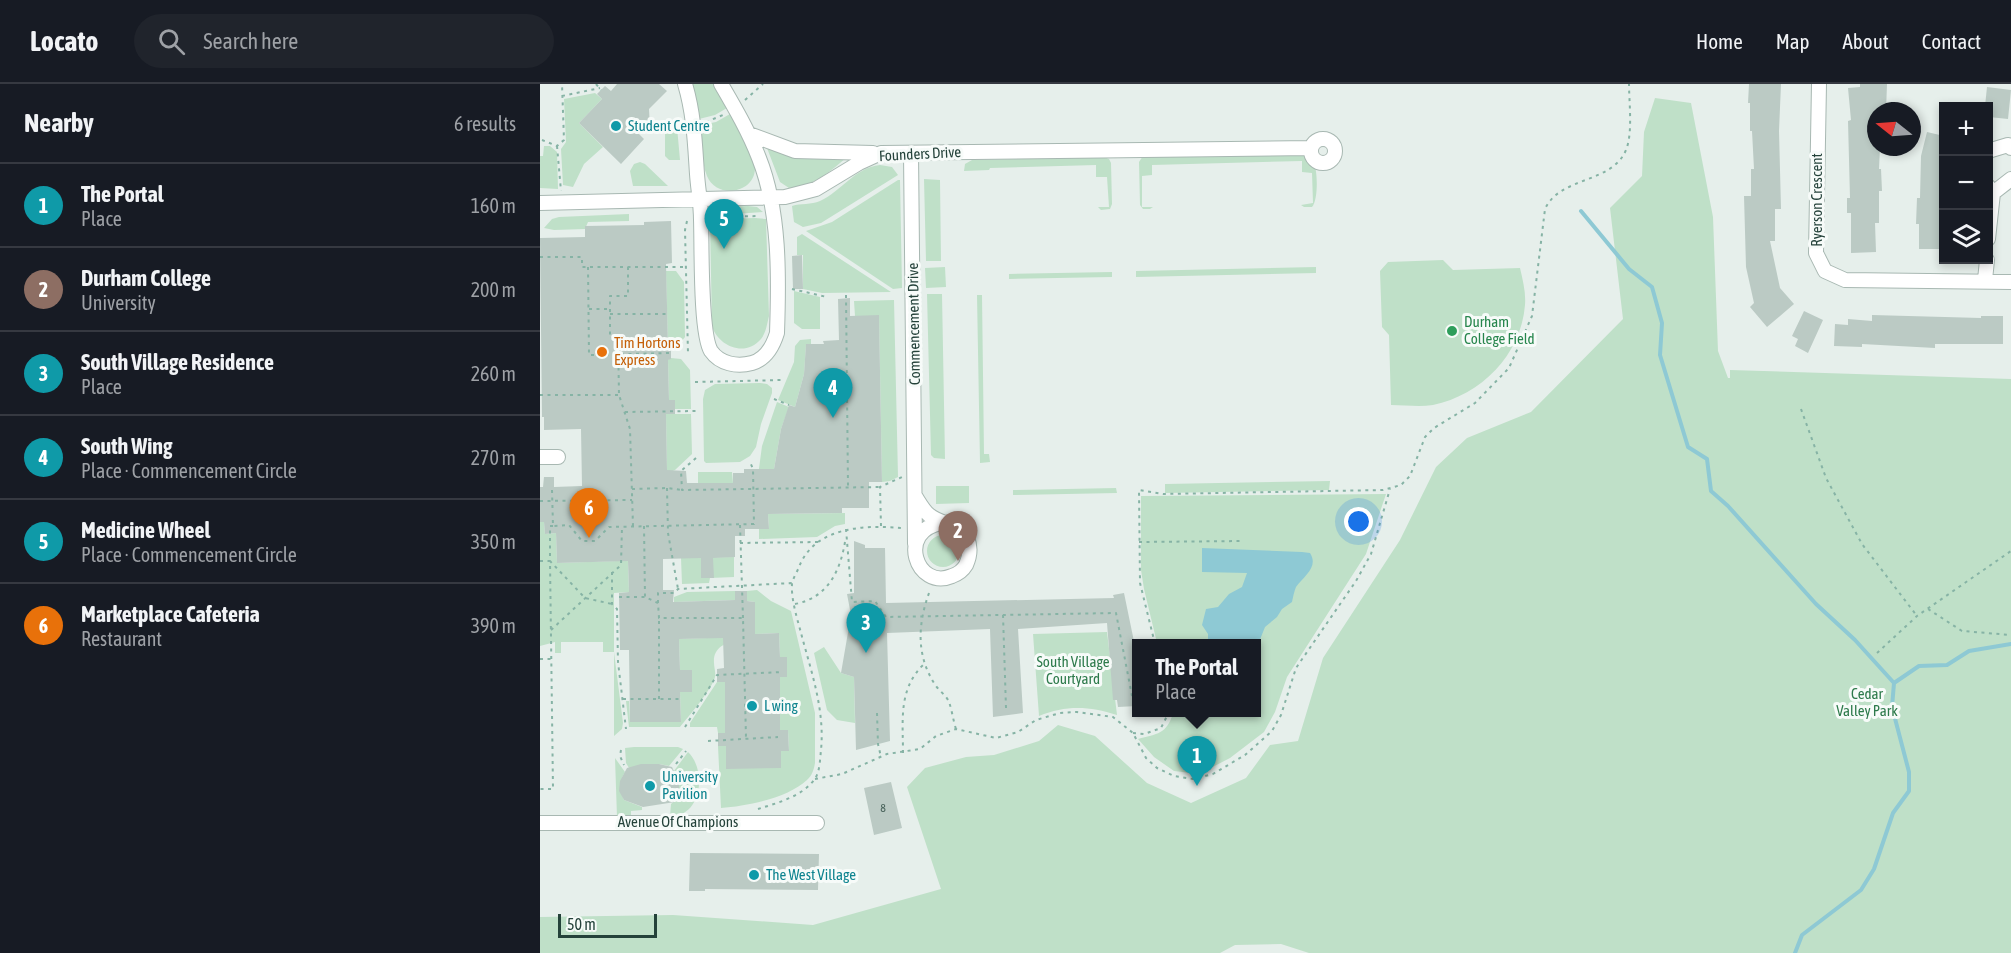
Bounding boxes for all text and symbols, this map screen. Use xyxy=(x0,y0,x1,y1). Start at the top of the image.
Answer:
search box xyxy=(134,14,554,68)
text: Locato xyxy=(30,25,98,57)
icon: search xyxy=(155,25,188,58)
text: Search here xyxy=(203,28,298,54)
text: Home xyxy=(1696,29,1743,53)
text: Map xyxy=(1776,29,1810,53)
text: About xyxy=(1843,29,1889,53)
text: Contact xyxy=(1922,29,1981,53)
north arrow xyxy=(1867,102,1921,156)
map controls xyxy=(1939,102,1993,264)
button: + xyxy=(1939,102,1993,156)
text: Nearby xyxy=(24,108,94,138)
text: 6 results xyxy=(454,112,516,135)
place label: Student Centre xyxy=(628,117,710,134)
marker: Student Centre xyxy=(609,119,623,133)
street label: Founders Drive xyxy=(879,143,962,164)
street label: Ryerson Crescent xyxy=(1808,153,1825,247)
button: − xyxy=(1939,156,1993,210)
text: The Portal xyxy=(81,181,163,207)
text: 1 xyxy=(39,194,48,217)
text: 160 m xyxy=(471,194,516,217)
pin: 5 xyxy=(704,200,744,249)
text: Place xyxy=(81,207,122,230)
button: layers xyxy=(1939,210,1993,264)
street label: Commencement Drive xyxy=(904,263,923,385)
text: Durham College xyxy=(81,265,211,291)
text: 2 xyxy=(39,278,48,301)
text: 200 m xyxy=(471,278,516,301)
text: University xyxy=(81,291,156,314)
place label: Durham College Field xyxy=(1464,313,1535,347)
marker: Durham College Field xyxy=(1445,324,1459,338)
place label: Tim Hortons Express xyxy=(614,334,680,368)
marker: Tim Hortons Express xyxy=(595,345,609,359)
text: South Village Residence xyxy=(81,349,274,375)
text: 3 xyxy=(39,362,48,385)
text: 260 m xyxy=(471,362,516,385)
pin: 4 xyxy=(814,368,852,418)
text: Place xyxy=(81,375,122,398)
text: South Wing xyxy=(81,433,172,459)
text: 4 xyxy=(39,446,48,469)
text: 270 m xyxy=(471,446,516,469)
text: Place · Commencement Circle xyxy=(81,459,297,482)
pin: 6 xyxy=(569,488,608,538)
your location xyxy=(1344,507,1373,536)
pin: 2 xyxy=(938,512,978,561)
text: Medicine Wheel xyxy=(81,517,210,543)
text: 5 xyxy=(39,530,48,553)
text: 350 m xyxy=(471,530,516,553)
text: Place · Commencement Circle xyxy=(81,543,297,566)
text: Marketplace Cafeteria xyxy=(81,601,260,627)
pin: 3 xyxy=(846,604,886,653)
text: 6 xyxy=(39,614,48,637)
text: 390 m xyxy=(471,614,516,637)
text: Restaurant xyxy=(81,627,162,650)
popup xyxy=(1132,639,1261,717)
park label: South Village Courtyard xyxy=(1037,653,1110,687)
text: The Portal xyxy=(1155,654,1238,680)
text: Place xyxy=(1155,680,1196,703)
park label: Cedar Valley Park xyxy=(1836,685,1898,719)
place label: L wing xyxy=(764,697,799,714)
marker: L wing xyxy=(745,699,759,713)
pin: 1 xyxy=(1178,736,1216,786)
place label: University Pavilion xyxy=(662,768,718,802)
marker: University Pavilion xyxy=(643,779,657,793)
house number: 8 xyxy=(880,801,886,815)
street label: Avenue Of Champions xyxy=(618,813,738,830)
place label: The West Village xyxy=(766,866,856,883)
marker: The West Village xyxy=(747,868,761,882)
scale bar xyxy=(558,911,657,938)
text: 50 m xyxy=(567,915,596,933)

